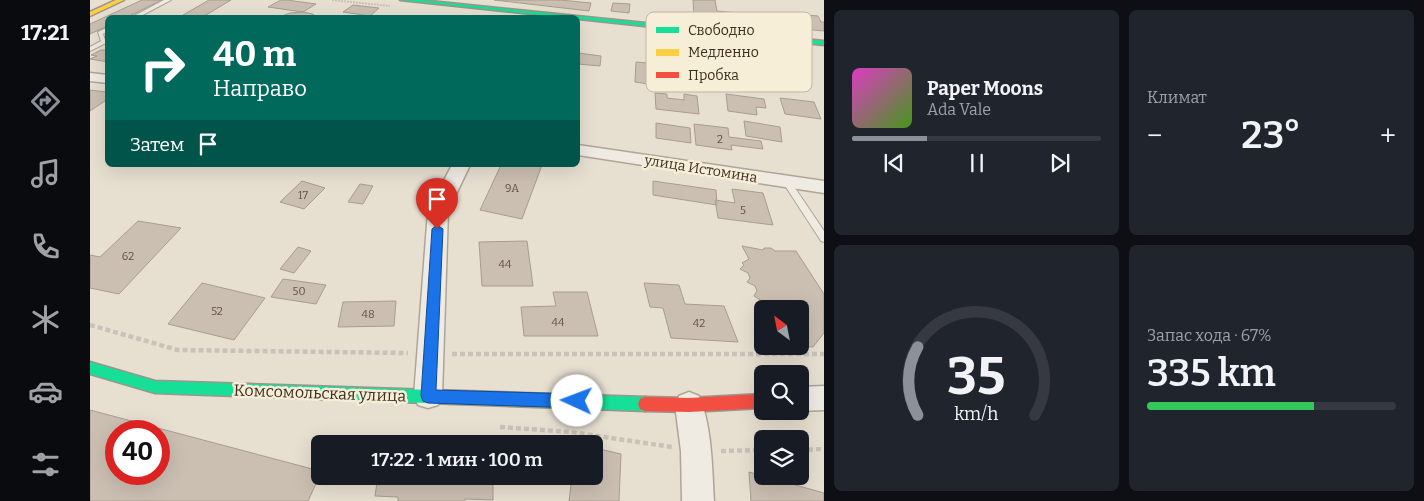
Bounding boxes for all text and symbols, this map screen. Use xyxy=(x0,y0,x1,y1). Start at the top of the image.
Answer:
legend xyxy=(646,12,812,92)
text: 17:21 xyxy=(21,19,69,46)
text: Свободно xyxy=(688,22,754,39)
text: 40 m xyxy=(213,33,296,75)
icon: right xyxy=(130,35,195,100)
text: Медленно xyxy=(688,44,759,61)
text: Пробка xyxy=(688,67,739,84)
text: Направо xyxy=(213,75,307,102)
text: Paper Moons xyxy=(927,77,1043,100)
icon: directions xyxy=(28,84,63,119)
text: Климат xyxy=(1147,88,1207,107)
text: Ada Vale xyxy=(927,100,991,119)
text: 23° xyxy=(1241,112,1301,158)
text: − xyxy=(1147,119,1162,152)
text: + xyxy=(1380,119,1396,152)
icon: arrive xyxy=(194,130,222,158)
text: Затем xyxy=(130,133,184,156)
house number: 2 xyxy=(717,133,723,146)
icon: previous xyxy=(880,149,908,177)
icon: pause xyxy=(963,149,991,177)
icon: next xyxy=(1046,149,1074,177)
street label: улица Истомина xyxy=(642,152,759,186)
icon: music xyxy=(28,156,63,191)
pin xyxy=(416,178,458,229)
house number: 9А xyxy=(505,182,519,195)
icon: arrive xyxy=(423,185,451,213)
house number: 17 xyxy=(298,189,308,202)
house number: 5 xyxy=(740,204,746,217)
icon: phone xyxy=(28,229,63,264)
house number: 62 xyxy=(122,250,134,263)
house number: 44 xyxy=(499,258,512,271)
house number: 50 xyxy=(293,285,305,298)
north arrow xyxy=(754,300,809,355)
map controls xyxy=(754,300,809,485)
icon: climate xyxy=(28,302,63,337)
house number: 52 xyxy=(211,305,223,318)
house number: 48 xyxy=(361,308,375,321)
house number: 44 xyxy=(552,316,565,329)
house number: 42 xyxy=(693,317,705,330)
text: Запас хода · 67% xyxy=(1147,326,1272,345)
text: 35 xyxy=(947,345,1006,408)
text: 335 km xyxy=(1147,350,1276,396)
button: search xyxy=(754,365,809,420)
icon: car xyxy=(28,374,63,409)
position arrow xyxy=(550,374,602,426)
street label: Комсомольская улица xyxy=(233,380,407,406)
text: km/h xyxy=(954,403,999,425)
speed limit sign: 40 xyxy=(105,420,170,485)
button: layers xyxy=(754,430,809,485)
icon: filters xyxy=(28,447,63,482)
text: 17:22 · 1 мин · 100 m xyxy=(371,448,543,471)

